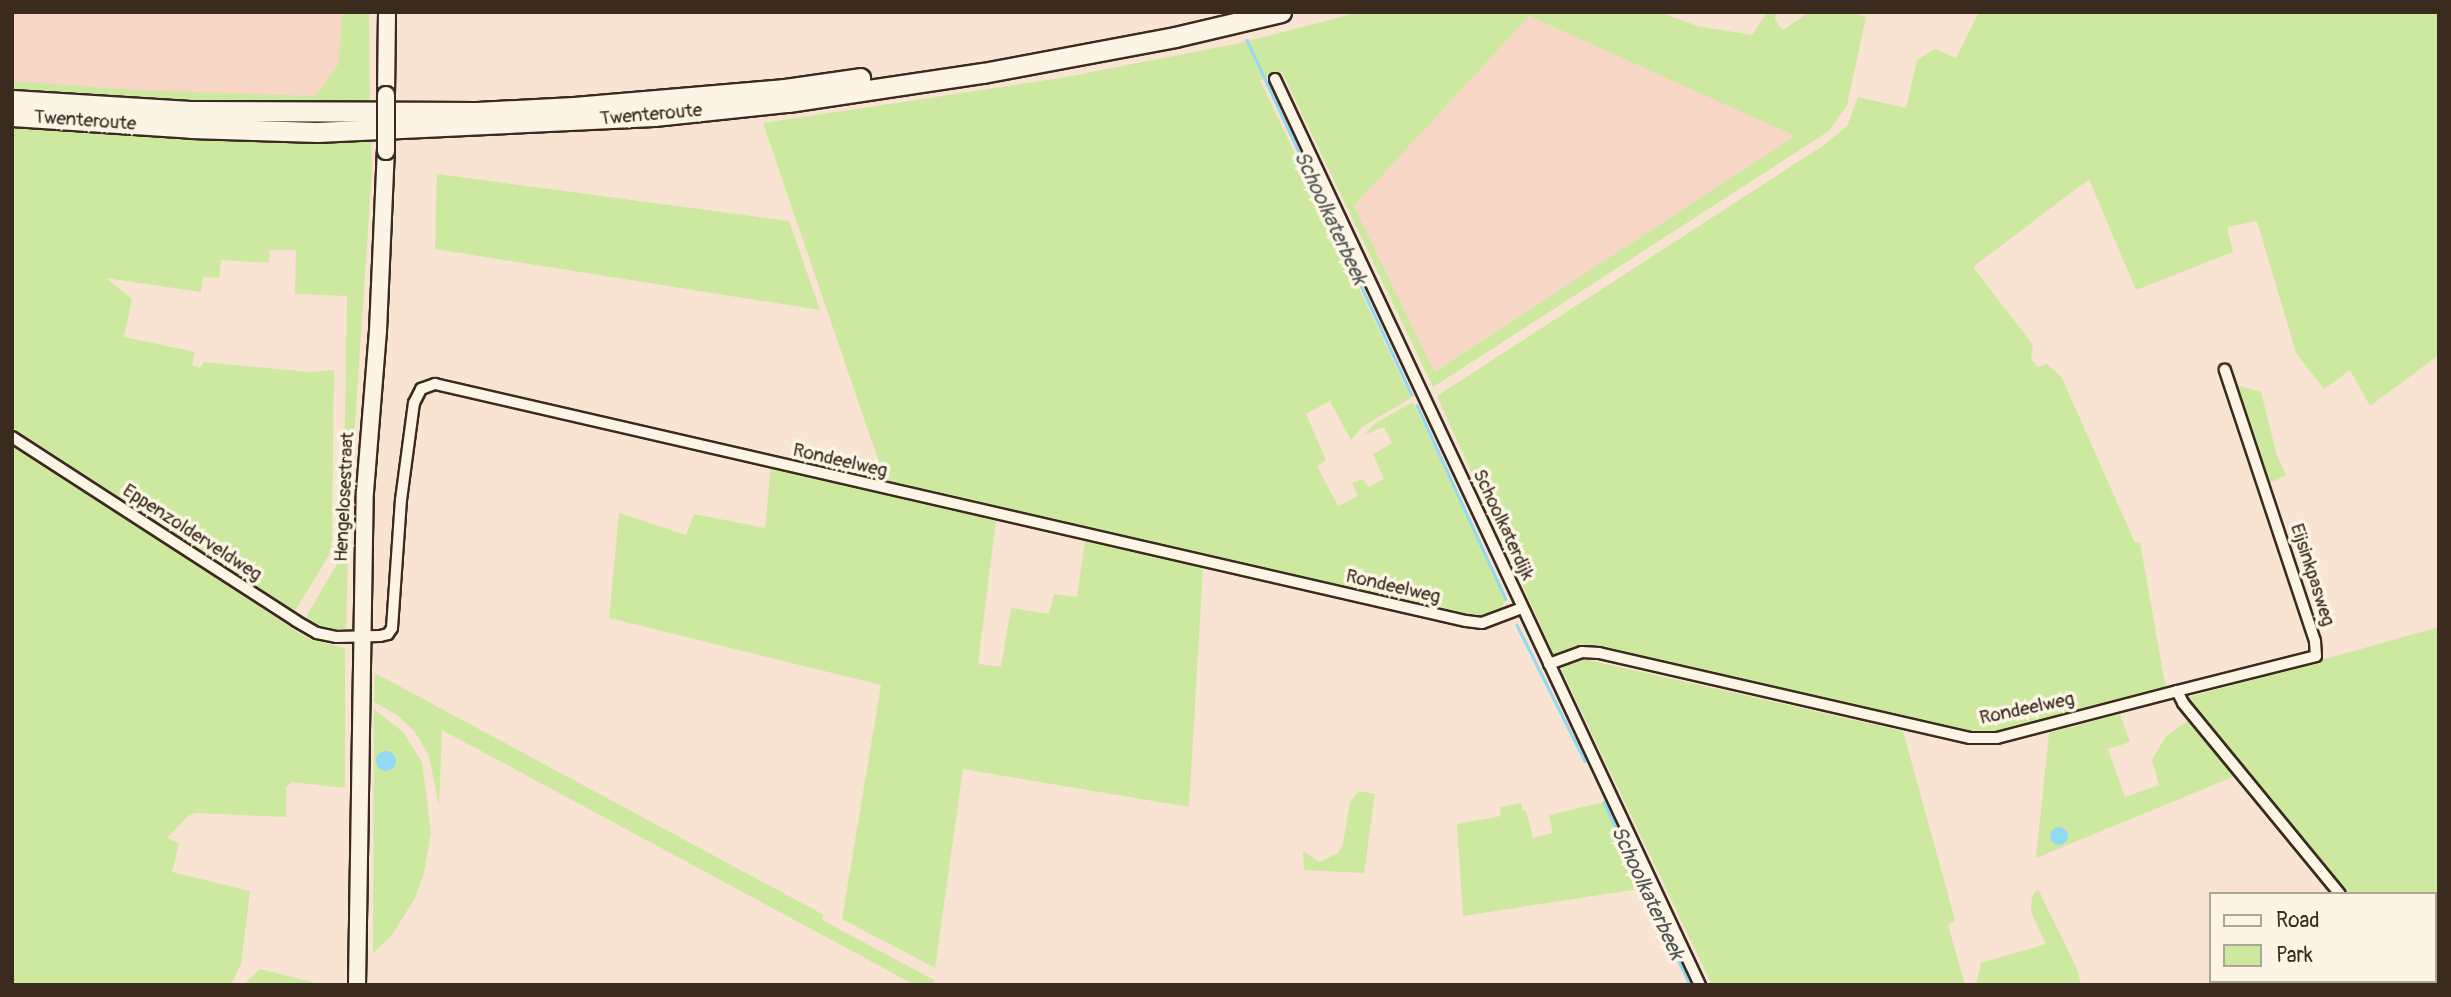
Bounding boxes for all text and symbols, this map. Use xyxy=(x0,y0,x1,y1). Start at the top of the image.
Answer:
street label: Twenteroute xyxy=(599,99,703,131)
street label: Twenteroute xyxy=(33,106,137,136)
water label: Schoolkaterbeek xyxy=(1288,147,1372,289)
street label: Hengelosestraat xyxy=(330,431,360,563)
street label: Rondeelweg xyxy=(791,439,889,483)
street label: Schoolkaterdijk xyxy=(1467,466,1539,584)
street label: Eppenzolderveldweg xyxy=(118,480,266,586)
street label: Eijsinkpasweg xyxy=(2285,521,2339,629)
street label: Rondeelweg xyxy=(1344,565,1442,609)
street label: Rondeelweg xyxy=(1978,688,2076,730)
water label: Schoolkaterbeek xyxy=(1605,822,1689,964)
legend xyxy=(2210,892,2437,983)
text: Road xyxy=(2276,907,2320,934)
text: Park xyxy=(2276,942,2313,969)

